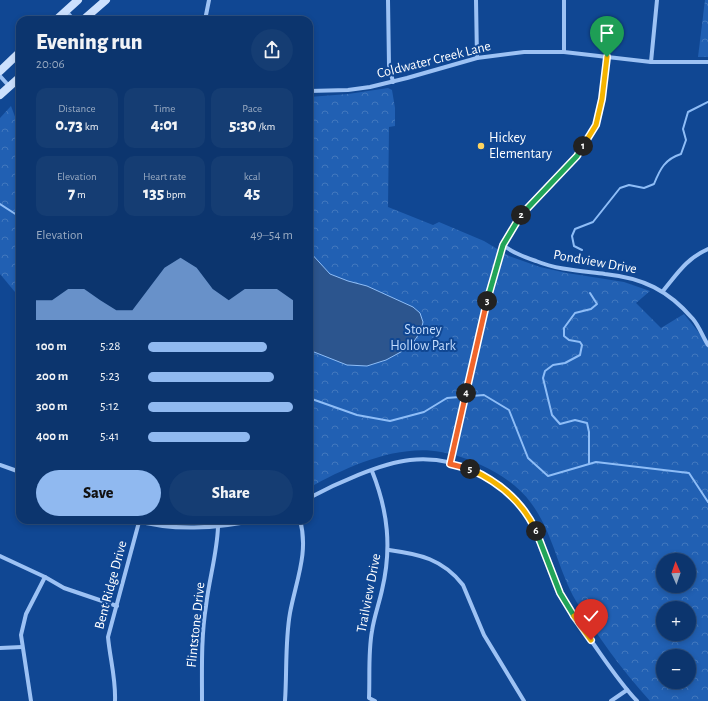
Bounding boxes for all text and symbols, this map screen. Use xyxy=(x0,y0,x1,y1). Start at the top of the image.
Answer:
pin xyxy=(590,16,624,57)
icon: arrive xyxy=(596,22,618,44)
button: share xyxy=(251,29,293,71)
text: Evening run xyxy=(36,31,143,53)
street label: Coldwater Creek Lane xyxy=(376,39,492,81)
text: 20:06 xyxy=(36,58,65,71)
text: Distance xyxy=(58,103,95,114)
text: Time xyxy=(154,103,175,114)
text: Pace xyxy=(242,103,262,114)
text: 0.73 xyxy=(55,116,83,133)
text: 4:01 xyxy=(151,116,178,133)
text: 5:30 xyxy=(229,116,257,133)
text: km xyxy=(83,121,98,132)
text: /km xyxy=(257,121,275,132)
place label: Hickey Elementary xyxy=(489,131,552,161)
pin: 1 xyxy=(573,136,593,156)
text: 1 xyxy=(581,140,585,151)
marker: Hickey Elementary xyxy=(476,141,486,151)
text: Elevation xyxy=(57,171,97,182)
text: Heart rate xyxy=(143,171,186,182)
text: kcal xyxy=(244,171,261,182)
text: 7 xyxy=(68,184,75,201)
text: 135 xyxy=(143,184,164,201)
text: 45 xyxy=(244,184,260,201)
text: m xyxy=(75,189,86,200)
text: bpm xyxy=(164,189,186,200)
pin: 2 xyxy=(511,205,531,225)
text: 2 xyxy=(518,209,524,220)
text: Elevation xyxy=(36,229,83,242)
text: 49–54 m xyxy=(250,229,293,242)
street label: Pondview Drive xyxy=(552,248,638,276)
pin: 3 xyxy=(477,291,497,311)
text: 3 xyxy=(485,295,489,306)
park label: Stoney Hollow Park xyxy=(390,323,456,353)
text: 100 m xyxy=(36,340,67,353)
text: 5:28 xyxy=(100,340,121,353)
text: 200 m xyxy=(36,370,68,383)
text: 5:23 xyxy=(100,370,120,383)
pin: 4 xyxy=(456,383,476,403)
text: 4 xyxy=(463,387,469,398)
text: 300 m xyxy=(36,400,68,413)
text: 5:12 xyxy=(100,400,119,413)
text: 400 m xyxy=(36,430,69,443)
text: 5:41 xyxy=(100,430,119,443)
pin: 5 xyxy=(460,459,480,479)
text: 5 xyxy=(468,463,472,474)
button: Save xyxy=(36,470,161,516)
button: Share xyxy=(169,470,293,516)
pin: 6 xyxy=(526,521,546,541)
text: 6 xyxy=(533,525,539,536)
street label: Bent Ridge Drive xyxy=(92,539,130,631)
street label: Trailview Drive xyxy=(354,552,384,634)
north arrow xyxy=(656,553,696,593)
map controls xyxy=(656,553,696,689)
street label: Flintstone Drive xyxy=(185,582,207,668)
pin xyxy=(574,599,608,640)
button: + xyxy=(656,601,696,641)
icon: check xyxy=(580,605,602,627)
button: − xyxy=(656,649,696,689)

